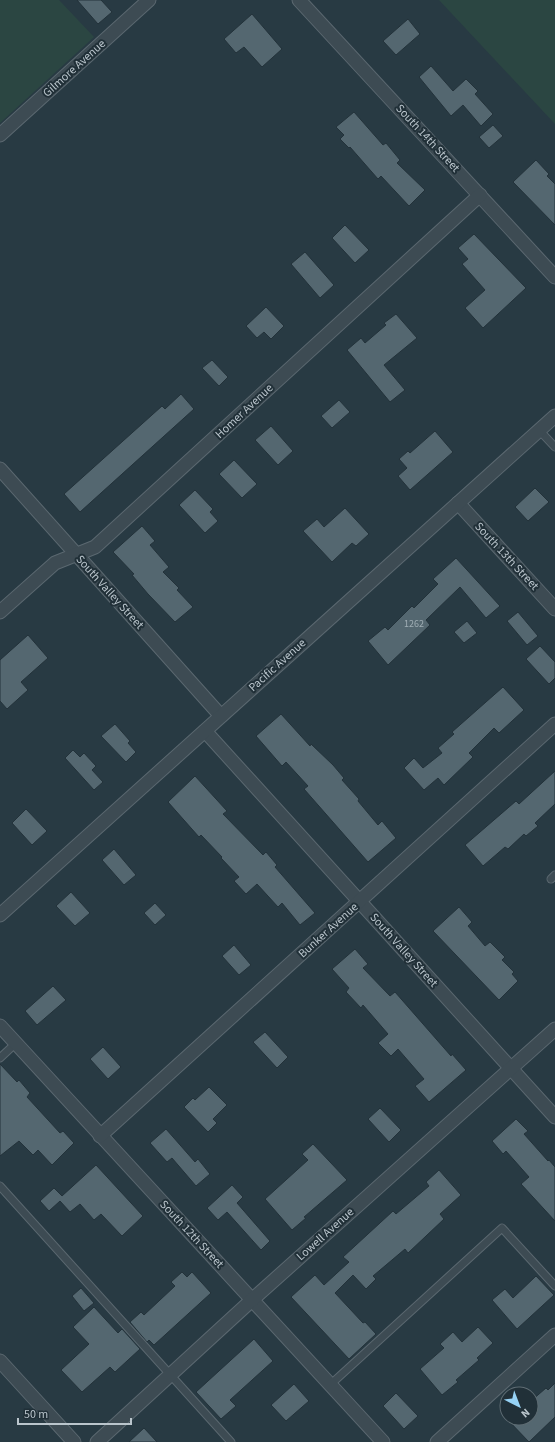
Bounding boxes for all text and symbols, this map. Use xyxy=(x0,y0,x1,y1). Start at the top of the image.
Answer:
street label: Gilmore Avenue xyxy=(39,36,110,101)
street label: South 14th Street xyxy=(392,101,464,176)
street label: Homer Avenue xyxy=(212,380,277,443)
street label: South 13th Street xyxy=(471,519,543,594)
street label: South Valley Street xyxy=(72,551,148,633)
house number: 1262 xyxy=(404,617,424,631)
street label: Pacific Avenue xyxy=(245,635,310,696)
street label: Bunker Avenue xyxy=(295,899,362,962)
street label: South Valley Street xyxy=(366,909,442,991)
street label: South 12th Street xyxy=(156,1197,228,1272)
street label: Lowell Avenue xyxy=(293,1204,358,1265)
north arrow xyxy=(499,1386,539,1426)
scale bar xyxy=(18,1400,131,1426)
text: N xyxy=(518,1405,533,1421)
text: 50 m xyxy=(24,1406,48,1423)

